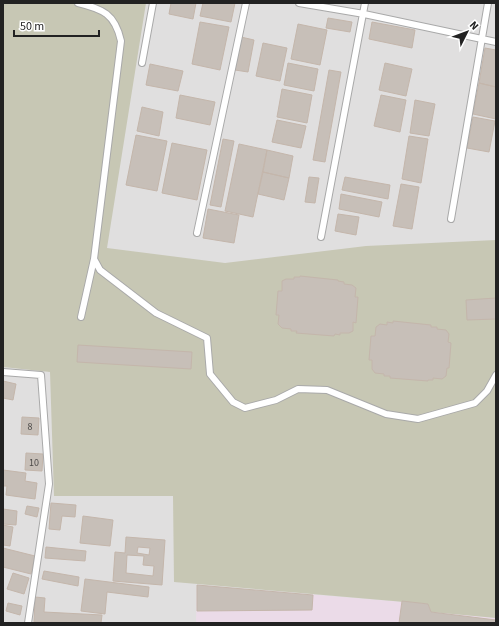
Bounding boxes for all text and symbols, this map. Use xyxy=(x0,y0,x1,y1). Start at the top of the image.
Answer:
scale bar xyxy=(14,12,99,38)
north arrow xyxy=(447,12,487,52)
text: 50 m xyxy=(20,18,44,35)
text: N xyxy=(466,18,482,33)
house number: 8 xyxy=(28,420,33,434)
house number: 10 xyxy=(29,456,39,470)

